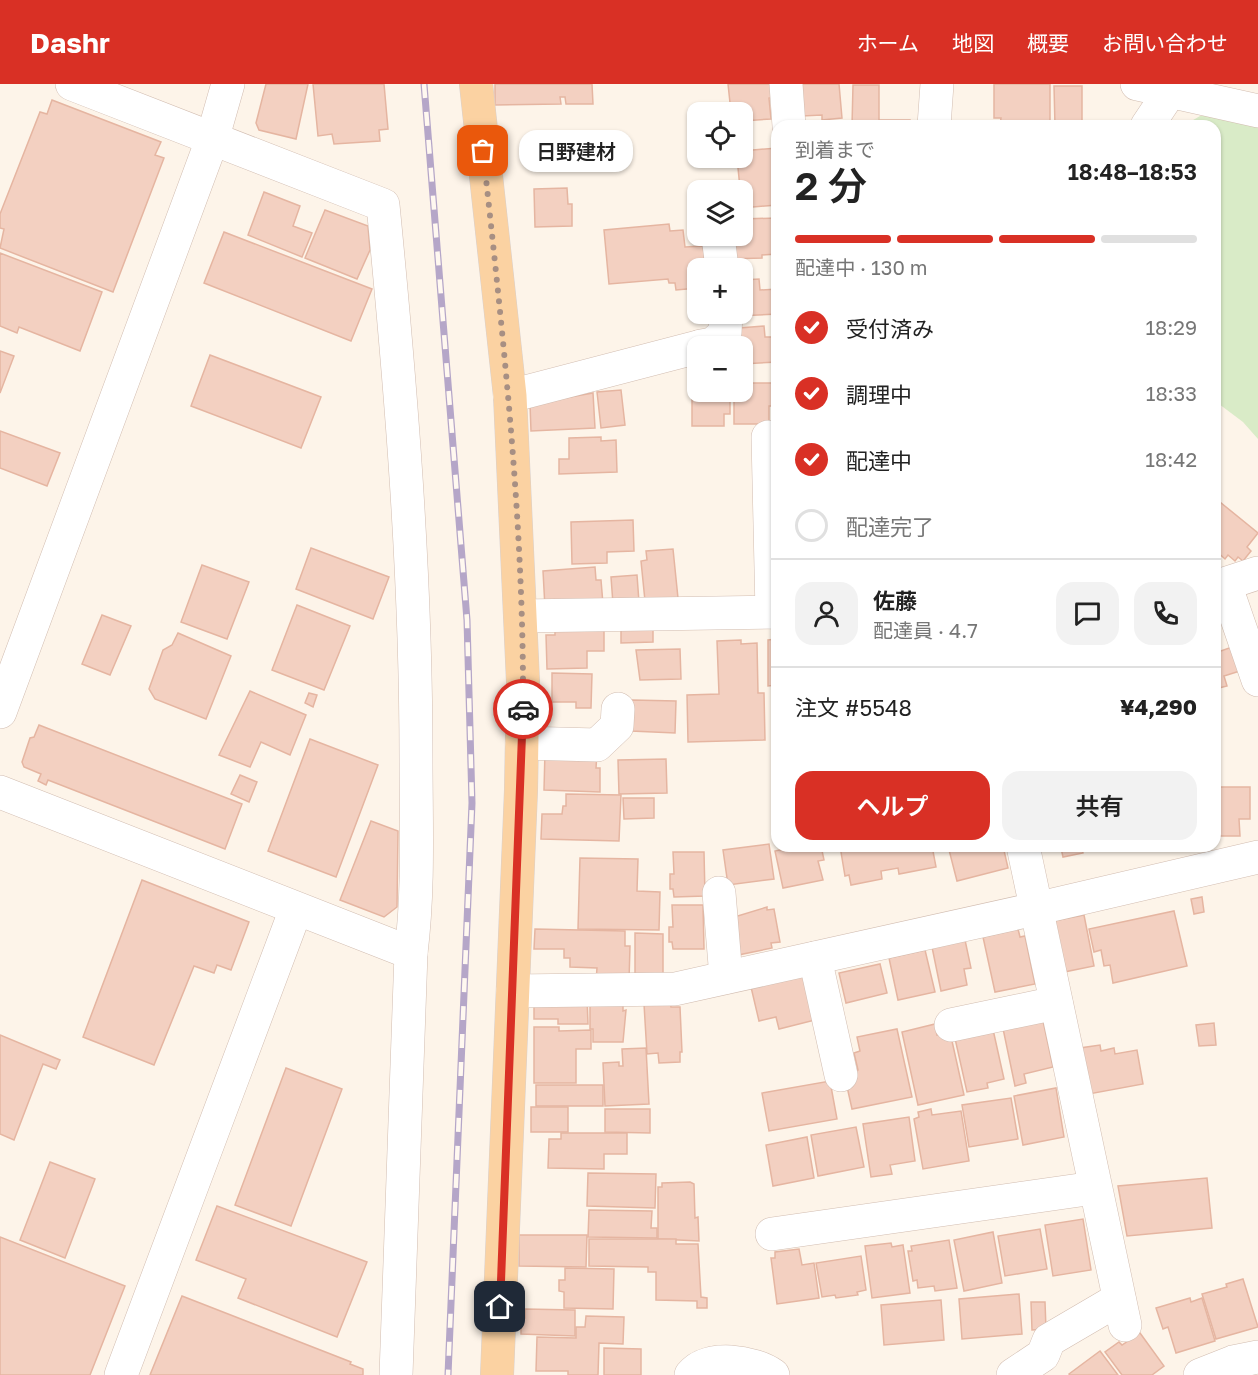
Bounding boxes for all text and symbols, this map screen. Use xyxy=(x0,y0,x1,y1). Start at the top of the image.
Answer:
text: Dashr xyxy=(30,26,110,59)
text: ホーム xyxy=(857,30,919,56)
text: 地図 xyxy=(952,30,994,56)
text: 概要 xyxy=(1027,30,1069,56)
text: お問い合わせ xyxy=(1102,30,1228,56)
map controls xyxy=(687,102,753,402)
button: locate xyxy=(687,102,753,168)
pin xyxy=(457,125,508,176)
callout: 日野建材 xyxy=(519,130,633,172)
icon: bag xyxy=(466,134,499,167)
text: 到着まで xyxy=(795,137,875,161)
text: 日野建材 xyxy=(536,139,616,163)
text: 18:48–18:53 xyxy=(1068,158,1197,185)
text: 2 分 xyxy=(795,162,867,209)
button: layers xyxy=(687,180,753,246)
text: 配達中 · 130 m xyxy=(795,255,928,279)
button: + xyxy=(687,258,753,324)
icon: check xyxy=(795,311,828,344)
text: 受付済み xyxy=(846,315,934,342)
text: 18:29 xyxy=(1145,315,1197,339)
button: − xyxy=(687,336,753,402)
icon: check xyxy=(795,377,828,410)
text: 調理中 xyxy=(846,381,912,408)
text: 18:33 xyxy=(1146,381,1197,405)
icon: check xyxy=(795,443,828,476)
text: 配達中 xyxy=(846,447,912,474)
text: 18:42 xyxy=(1145,447,1197,471)
text: 配達完了 xyxy=(846,513,934,540)
button: person xyxy=(795,582,858,645)
button: chat xyxy=(1056,582,1119,645)
button: phone xyxy=(1134,582,1197,645)
text: 佐藤 xyxy=(873,587,917,614)
text: 配達員 · 4.7 xyxy=(873,618,978,642)
courier xyxy=(493,679,553,739)
icon: car xyxy=(507,693,540,726)
text: ¥4,290 xyxy=(1120,693,1197,720)
text: 注文 #5548 xyxy=(795,694,912,721)
button: ヘルプ xyxy=(795,771,990,840)
button: 共有 xyxy=(1002,771,1197,840)
pin xyxy=(474,1281,525,1332)
icon: home xyxy=(483,1290,516,1323)

